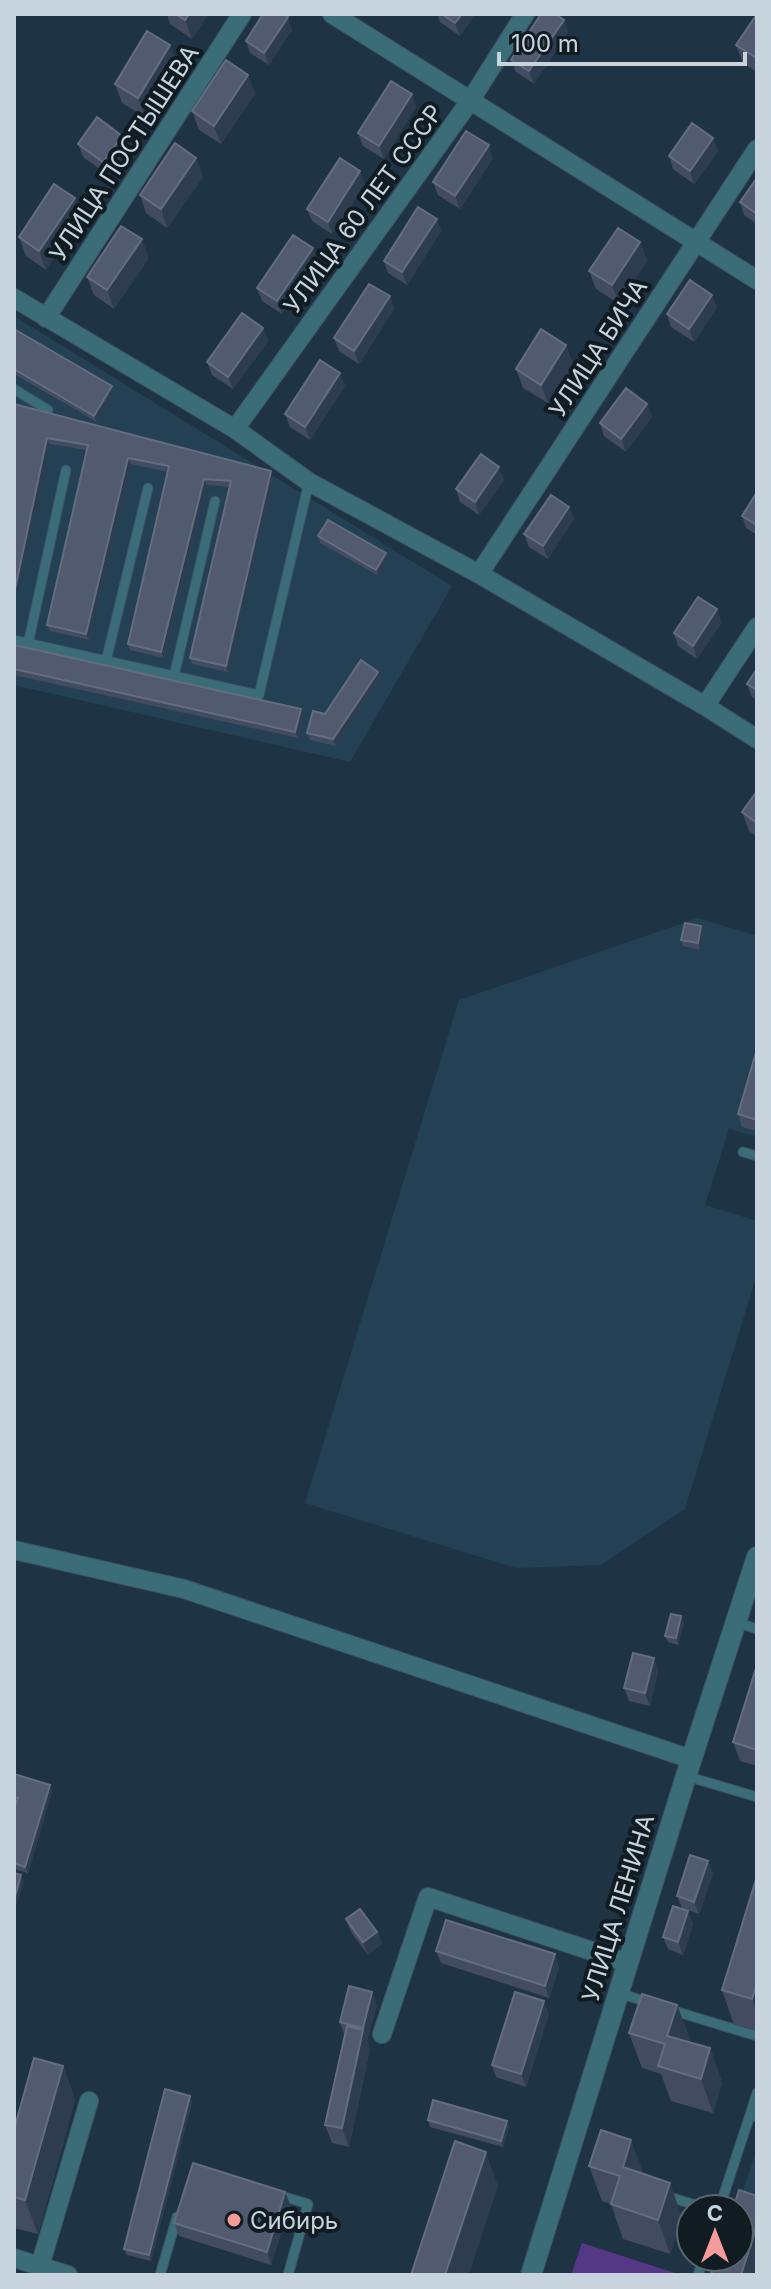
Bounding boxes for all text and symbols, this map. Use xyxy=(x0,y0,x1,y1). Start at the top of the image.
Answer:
scale bar xyxy=(499,16,745,66)
text: 100 m xyxy=(511,29,579,58)
street label: УЛИЦА ПОСТЫШЕВА xyxy=(43,40,205,266)
street label: УЛИЦА 60 ЛЕТ СССР xyxy=(277,99,449,319)
street label: УЛИЦА БИЧА xyxy=(543,274,653,422)
street label: УЛИЦА ЛЕНИНА xyxy=(576,1811,660,2005)
north arrow xyxy=(675,2193,755,2273)
text: С xyxy=(707,2200,723,2226)
place label: Сибирь xyxy=(250,2206,338,2235)
marker: Сибирь xyxy=(225,2211,243,2229)

